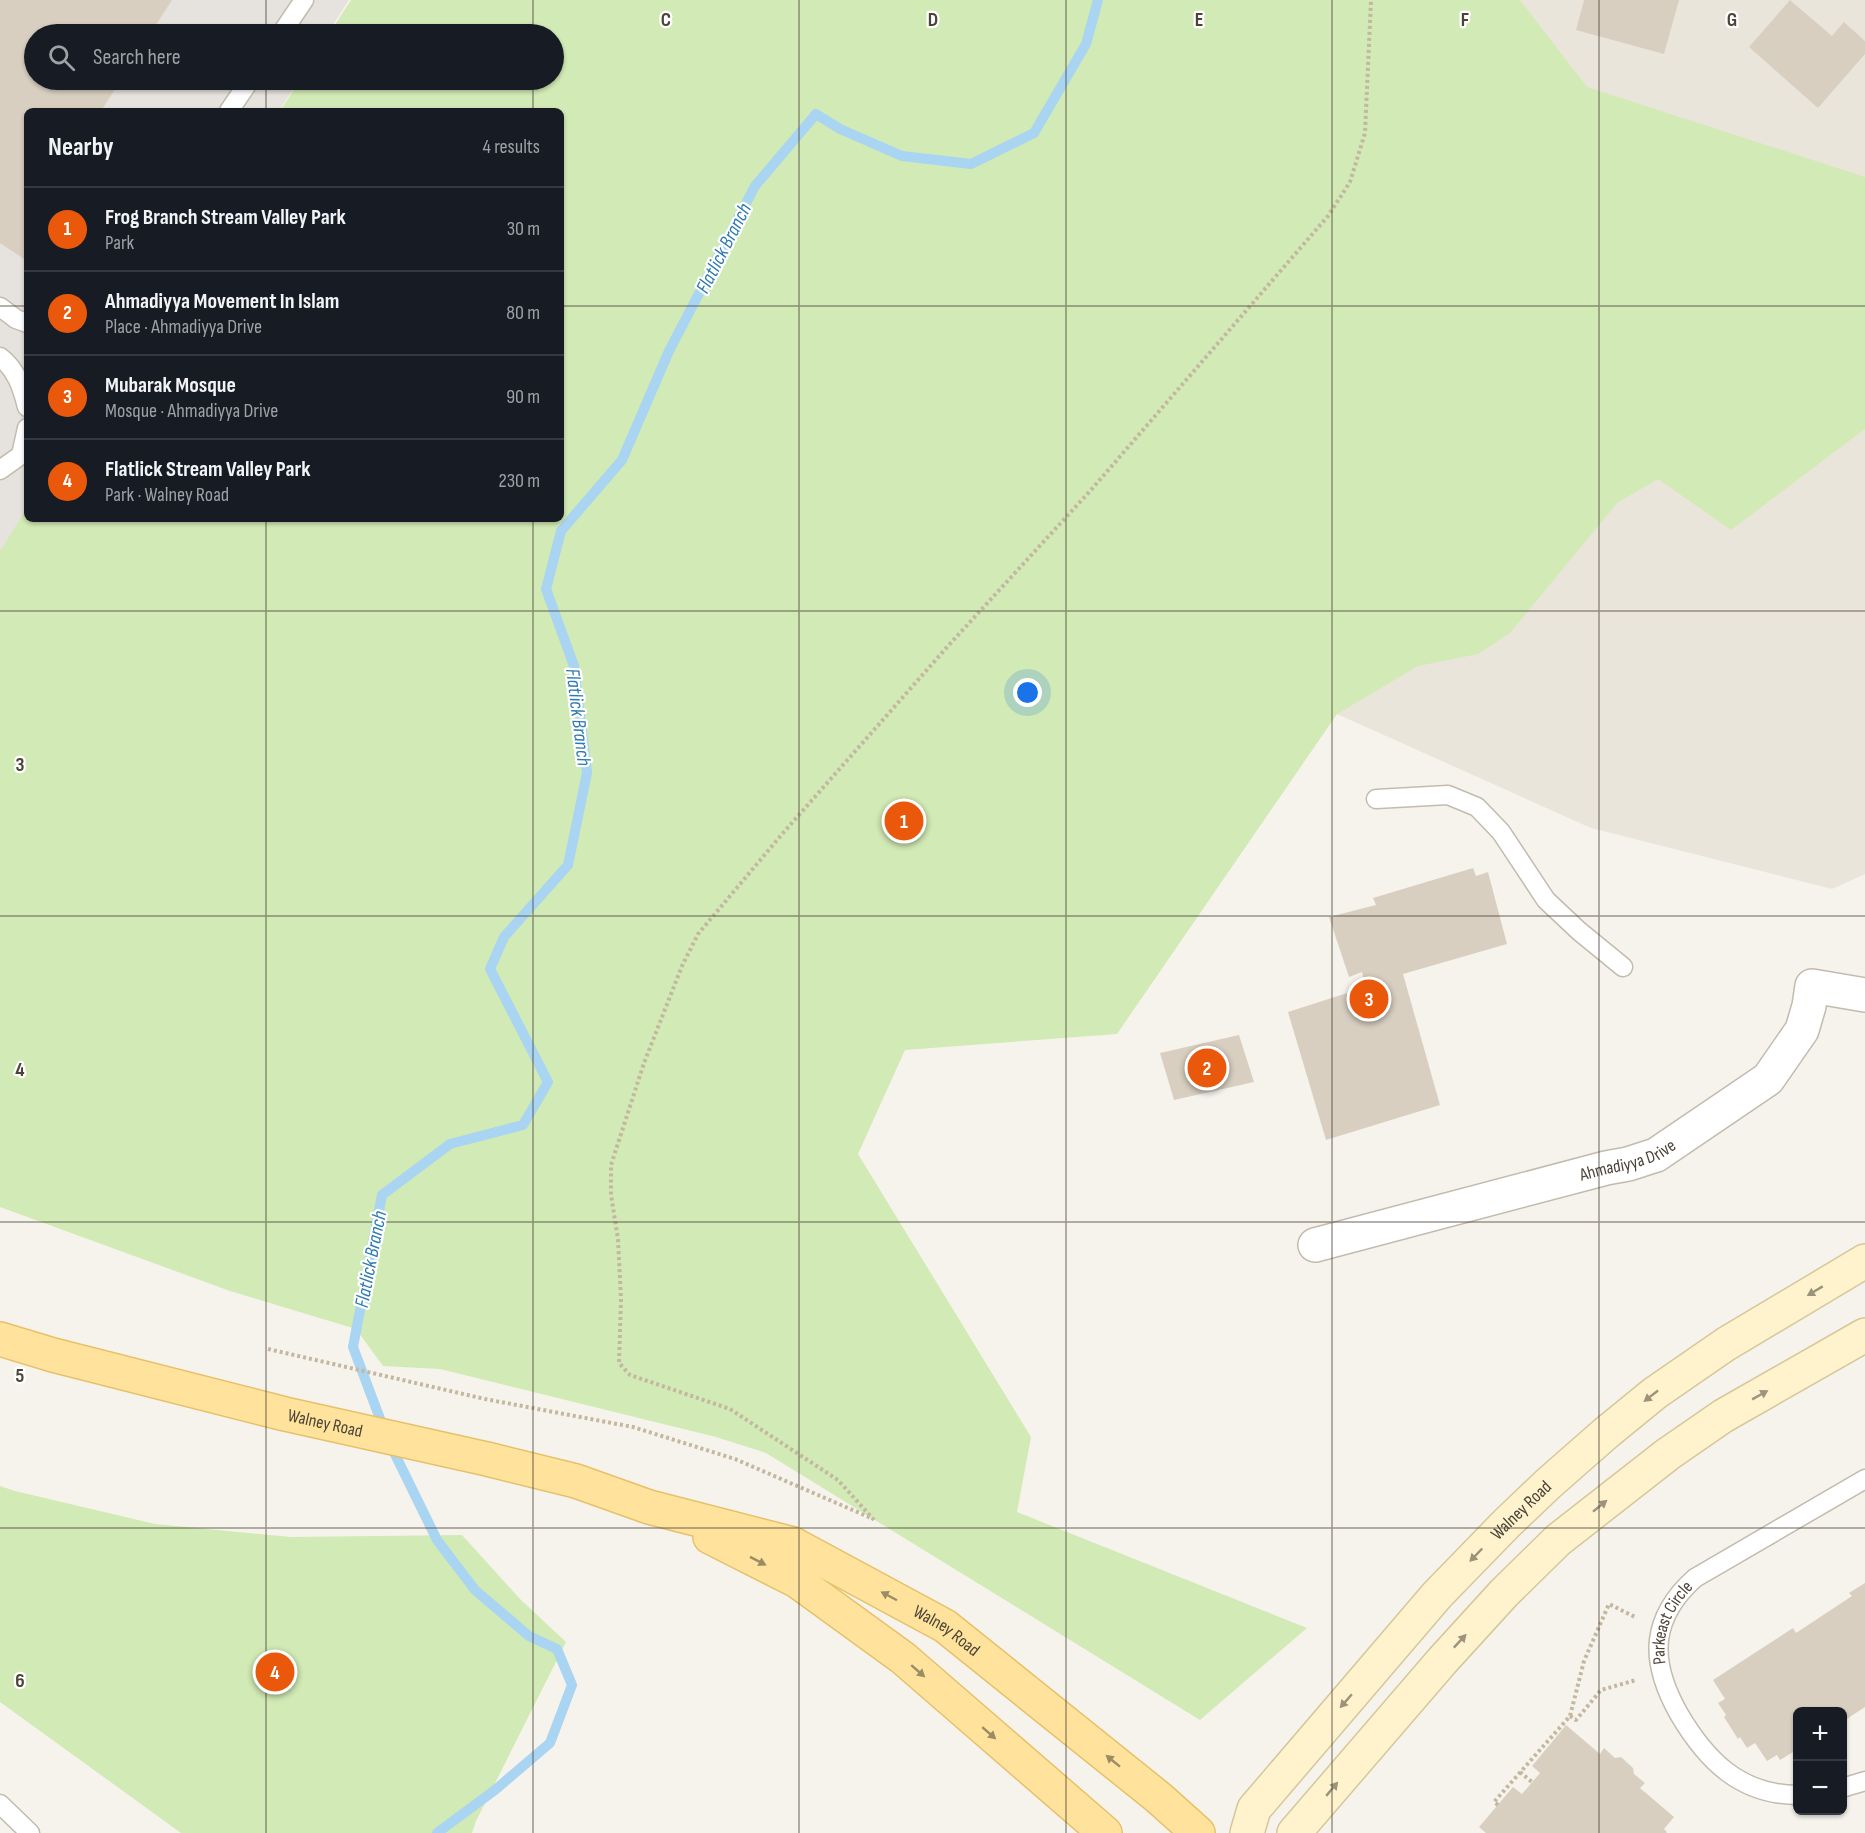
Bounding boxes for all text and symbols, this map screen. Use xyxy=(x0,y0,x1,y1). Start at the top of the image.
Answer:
text: C xyxy=(661,8,671,32)
text: D xyxy=(928,8,938,32)
text: E xyxy=(1195,8,1203,32)
text: F xyxy=(1461,8,1469,32)
text: G xyxy=(1727,8,1737,32)
search box xyxy=(24,24,564,90)
icon: search xyxy=(45,41,78,74)
text: Search here xyxy=(93,44,180,71)
text: Nearby xyxy=(48,132,114,163)
text: 4 results xyxy=(483,135,540,159)
water label: Flatlick Branch xyxy=(691,199,757,298)
text: Frog Branch Stream Valley Park xyxy=(105,204,346,231)
text: 1 xyxy=(64,217,71,241)
text: 30 m xyxy=(507,217,540,241)
text: Park xyxy=(105,231,134,255)
text: Ahmadiyya Movement In Islam xyxy=(105,288,339,315)
text: 2 xyxy=(63,301,72,325)
text: 80 m xyxy=(506,301,540,325)
text: Place · Ahmadiyya Drive xyxy=(105,315,262,339)
text: Mubarak Mosque xyxy=(105,372,236,399)
text: 3 xyxy=(63,385,72,409)
text: 90 m xyxy=(506,385,540,409)
text: Mosque · Ahmadiyya Drive xyxy=(105,399,278,423)
text: Flatlick Stream Valley Park xyxy=(105,456,311,483)
text: 4 xyxy=(63,469,72,493)
text: 230 m xyxy=(498,469,540,493)
text: Park · Walney Road xyxy=(105,483,229,507)
water label: Flatlick Branch xyxy=(560,667,596,767)
your location xyxy=(1013,678,1042,707)
text: 3 xyxy=(16,753,25,777)
pin: 1 xyxy=(884,798,924,844)
pin: 3 xyxy=(1350,976,1388,1022)
pin: 2 xyxy=(1188,1046,1226,1090)
text: 4 xyxy=(15,1058,25,1082)
street label: Ahmadiyya Drive xyxy=(1576,1135,1680,1186)
water label: Flatlick Branch xyxy=(350,1209,392,1310)
one-way arrow xyxy=(1807,1285,1823,1296)
text: 5 xyxy=(16,1364,25,1388)
one-way arrow xyxy=(1643,1390,1659,1403)
one-way arrow xyxy=(1752,1390,1769,1400)
street label: Walney Road xyxy=(286,1405,365,1442)
street label: Walney Road xyxy=(1487,1476,1556,1544)
one-way arrow xyxy=(1592,1500,1607,1513)
one-way arrow xyxy=(1469,1548,1483,1562)
one-way arrow xyxy=(750,1556,767,1566)
street label: Parkeast Circle xyxy=(1648,1576,1697,1666)
one-way arrow xyxy=(880,1591,897,1601)
street label: Walney Road xyxy=(910,1601,984,1661)
one-way arrow xyxy=(1453,1634,1466,1649)
pin: 4 xyxy=(256,1650,294,1694)
one-way arrow xyxy=(910,1664,925,1677)
text: 6 xyxy=(15,1669,25,1693)
one-way arrow xyxy=(1340,1693,1353,1708)
map controls xyxy=(1793,1707,1847,1815)
button: + xyxy=(1793,1707,1847,1761)
one-way arrow xyxy=(981,1726,997,1739)
one-way arrow xyxy=(1105,1755,1121,1768)
button: − xyxy=(1793,1761,1847,1815)
one-way arrow xyxy=(1326,1781,1339,1796)

